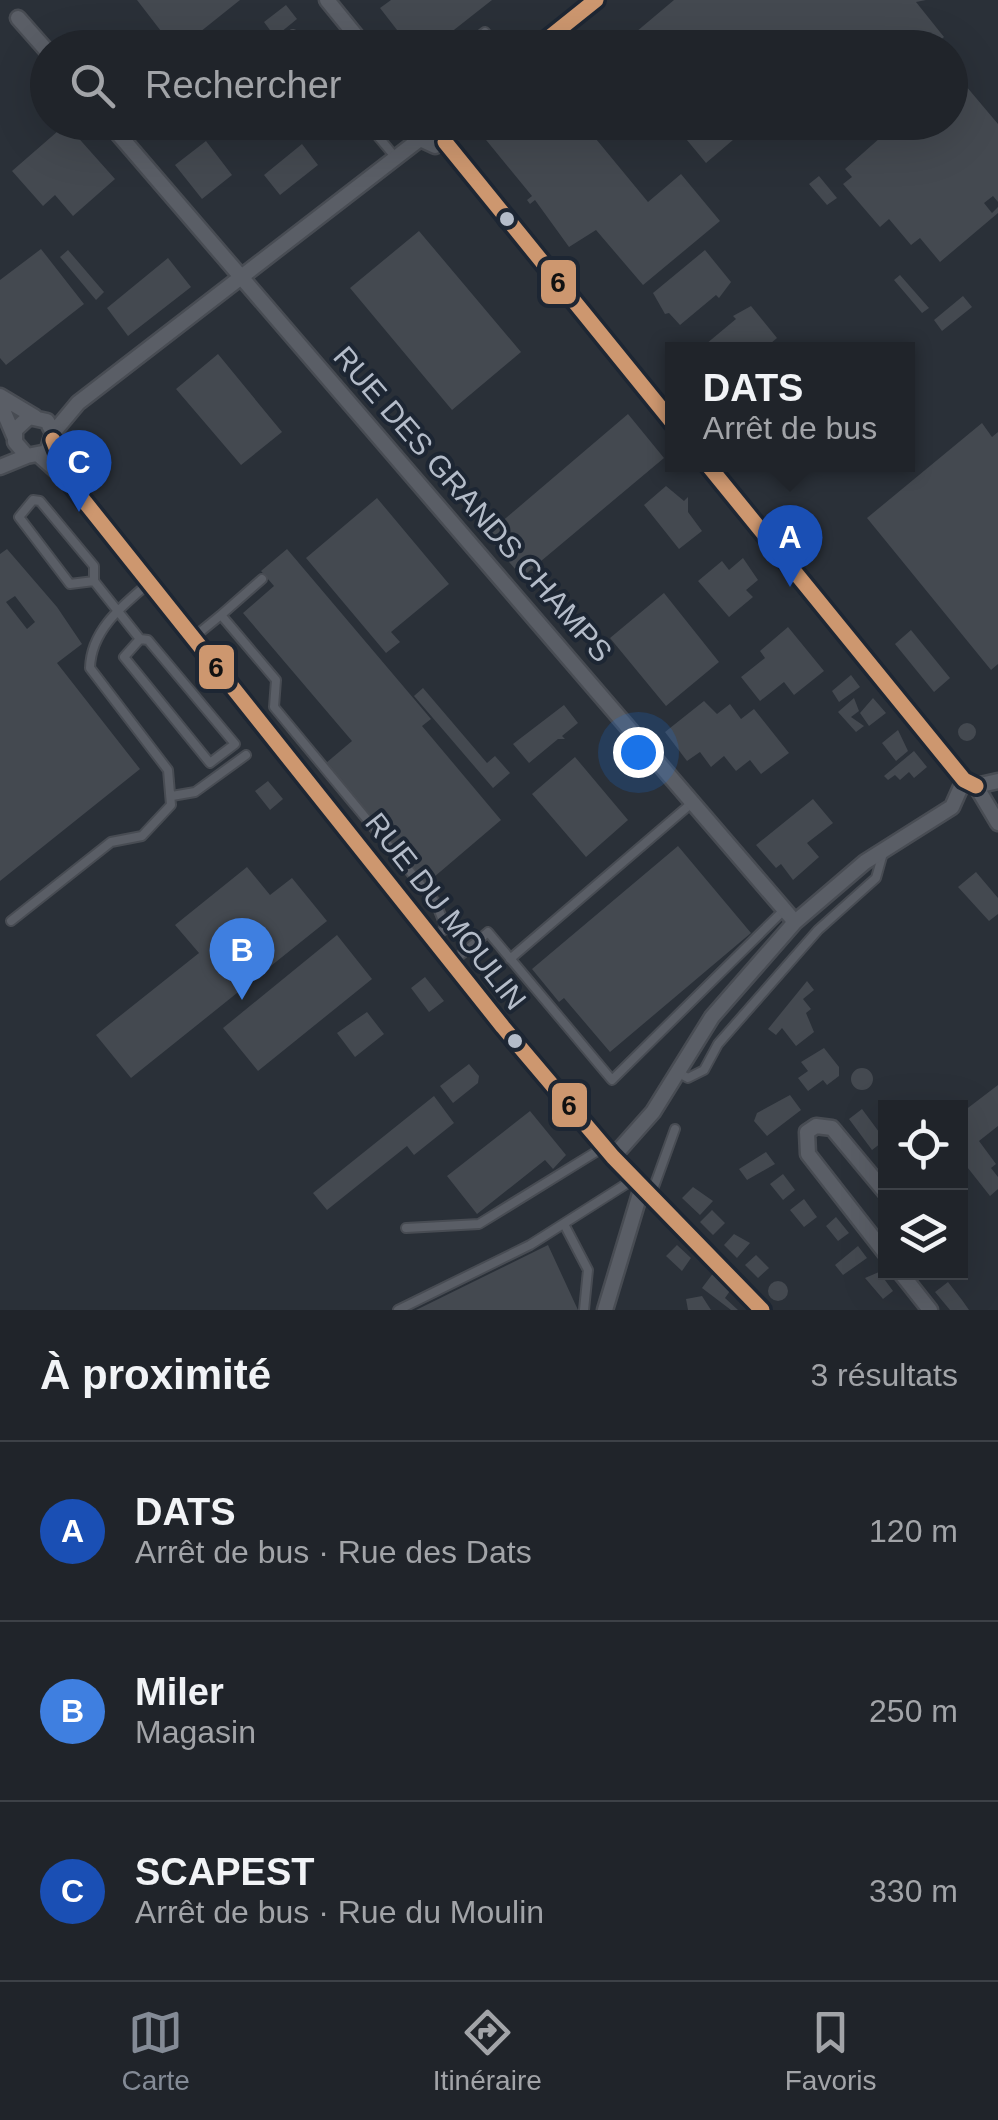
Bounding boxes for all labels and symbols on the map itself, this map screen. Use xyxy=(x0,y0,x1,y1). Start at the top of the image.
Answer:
unlabelled marker xyxy=(497,209,517,229)
line badge: 6 xyxy=(539,258,578,306)
text: 6 xyxy=(550,267,566,298)
street label: RUE DES GRANDS CHAMPS xyxy=(327,340,619,668)
pin: C xyxy=(46,430,112,512)
pin: A xyxy=(758,504,822,587)
line badge: 6 xyxy=(197,643,236,691)
text: 6 xyxy=(208,652,224,683)
your location xyxy=(613,727,664,778)
street label: RUE DU MOULIN xyxy=(359,806,533,1016)
pin: B xyxy=(210,918,274,1000)
unlabelled marker xyxy=(505,1031,525,1051)
line badge: 6 xyxy=(550,1081,589,1129)
text: 6 xyxy=(561,1090,577,1121)

